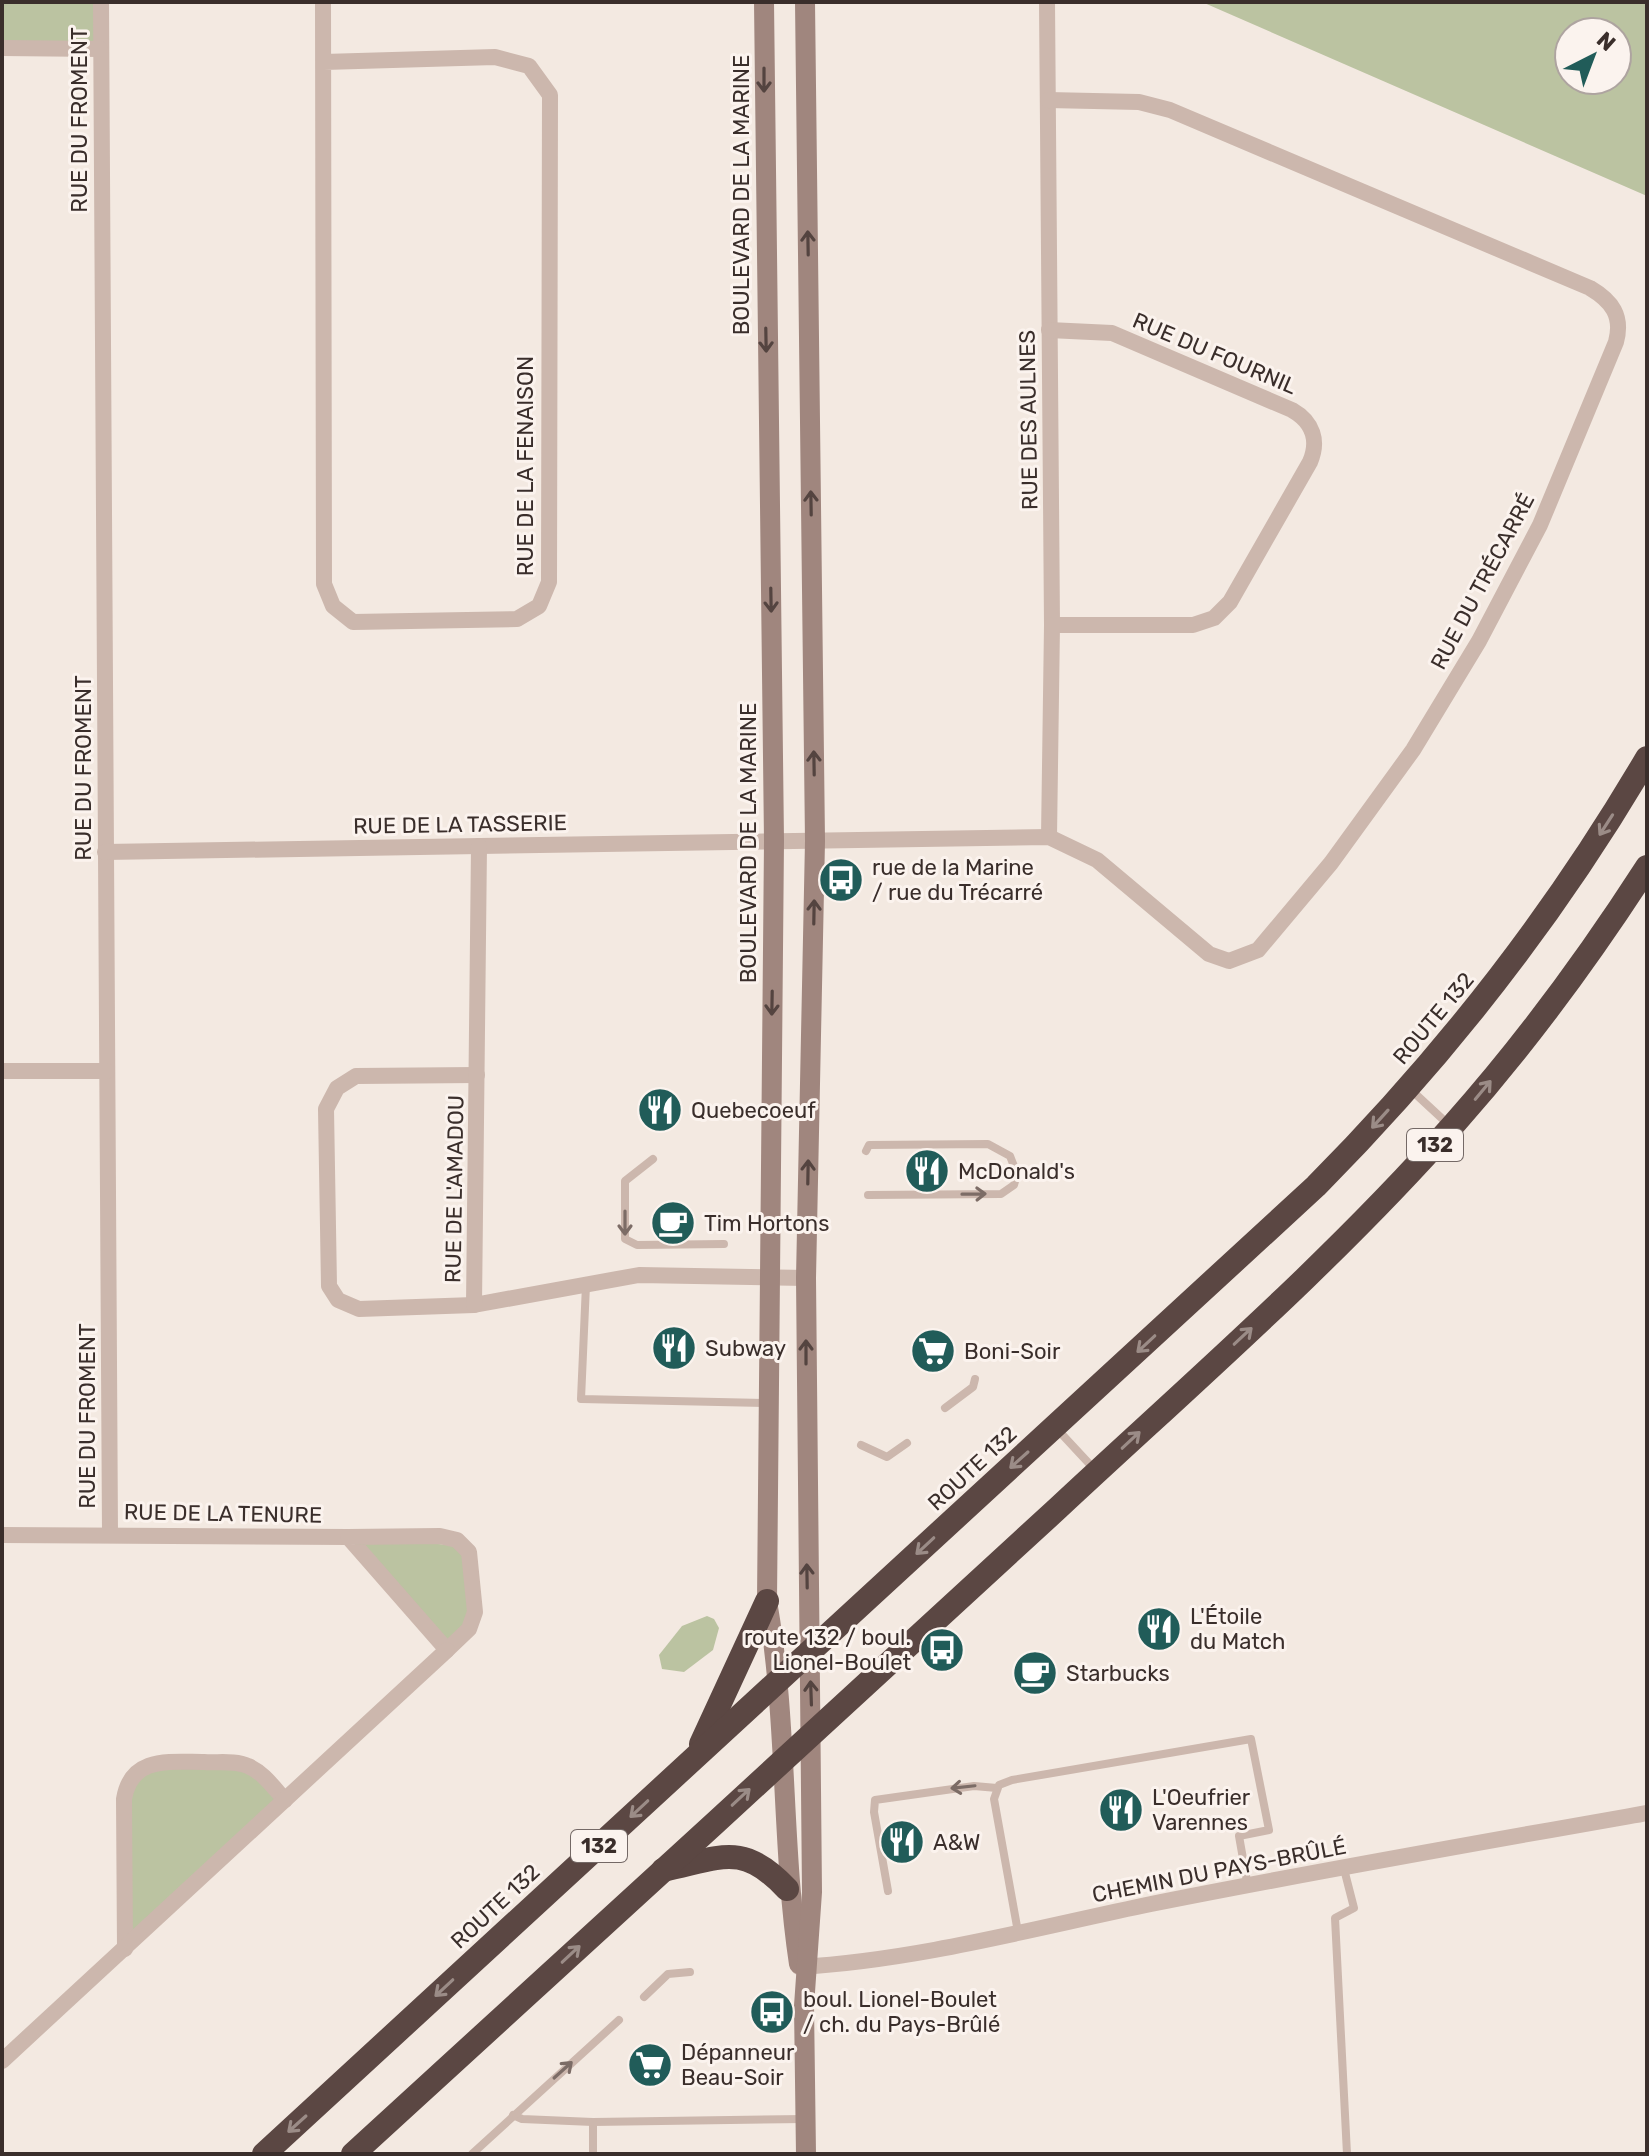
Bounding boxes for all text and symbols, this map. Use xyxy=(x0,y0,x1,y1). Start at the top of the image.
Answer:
north arrow xyxy=(1553,16,1633,96)
text: N xyxy=(1591,26,1621,57)
street label: RUE DU FROMENT xyxy=(66,27,93,213)
street label: BOULEVARD DE LA MARINE xyxy=(728,55,755,335)
one-way arrow xyxy=(757,66,772,93)
one-way arrow xyxy=(800,230,816,257)
street label: RUE DU FOURNIL xyxy=(1129,307,1301,400)
one-way arrow xyxy=(759,326,774,353)
street label: RUE DES AULNES xyxy=(1013,330,1044,510)
street label: RUE DE LA FENAISON xyxy=(512,356,539,576)
street label: RUE DU TRÉCARRÉ xyxy=(1425,488,1540,674)
one-way arrow xyxy=(803,490,819,517)
one-way arrow xyxy=(763,586,778,613)
street label: RUE DU FROMENT xyxy=(70,675,97,861)
street label: BOULEVARD DE LA MARINE xyxy=(735,703,762,983)
one-way arrow xyxy=(806,750,822,777)
street label: RUE DE LA TASSERIE xyxy=(353,809,567,840)
one-way arrow xyxy=(1598,813,1615,835)
place label: rue de la Marine / rue du Trécarré xyxy=(872,854,1043,906)
bus stop icon: rue de la Marine / rue du Trécarré xyxy=(817,856,865,904)
one-way arrow xyxy=(806,899,821,926)
street label: ROUTE 132 xyxy=(1387,967,1480,1070)
one-way arrow xyxy=(764,989,780,1016)
one-way arrow xyxy=(1474,1080,1492,1101)
restaurant icon: Quebecoeuf xyxy=(636,1086,684,1134)
street label: RUE DE L'AMADOU xyxy=(439,1095,470,1283)
place label: Quebecoeuf xyxy=(691,1097,816,1124)
one-way arrow xyxy=(1371,1109,1389,1129)
road number: 132 xyxy=(1407,1129,1463,1161)
restaurant icon: McDonald's xyxy=(903,1147,951,1195)
place label: McDonald's xyxy=(958,1158,1075,1185)
one-way arrow xyxy=(800,1159,816,1186)
one-way arrow xyxy=(960,1186,987,1202)
cafe icon: Tim Hortons xyxy=(649,1199,697,1247)
one-way arrow xyxy=(617,1209,633,1236)
place label: Tim Hortons xyxy=(704,1210,829,1237)
street label: RUE DU FROMENT xyxy=(74,1323,101,1509)
restaurant icon: Subway xyxy=(650,1324,698,1372)
supermarket icon: Boni-Soir xyxy=(909,1327,957,1375)
one-way arrow xyxy=(1233,1327,1253,1346)
one-way arrow xyxy=(1136,1334,1156,1353)
place label: Subway xyxy=(705,1335,786,1362)
place label: Boni-Soir xyxy=(964,1338,1061,1365)
one-way arrow xyxy=(798,1339,814,1366)
street label: ROUTE 132 xyxy=(922,1420,1022,1516)
one-way arrow xyxy=(1121,1431,1141,1450)
one-way arrow xyxy=(1009,1450,1030,1469)
street label: RUE DE LA TENURE xyxy=(124,1498,322,1529)
one-way arrow xyxy=(916,1537,936,1555)
one-way arrow xyxy=(799,1563,815,1590)
place label: L'Étoile du Match xyxy=(1190,1603,1285,1655)
restaurant icon: L'Étoile du Match xyxy=(1135,1605,1183,1653)
place label: route 132 / boul. Lionel-Boulet xyxy=(744,1624,911,1676)
bus stop icon: route 132 / boul. Lionel-Boulet xyxy=(918,1626,966,1674)
cafe icon: Starbucks xyxy=(1011,1649,1059,1697)
place label: Starbucks xyxy=(1066,1660,1170,1687)
one-way arrow xyxy=(803,1680,818,1707)
one-way arrow xyxy=(950,1780,977,1795)
place label: L'Oeufrier Varennes xyxy=(1152,1784,1251,1836)
restaurant icon: L'Oeufrier Varennes xyxy=(1097,1786,1145,1834)
one-way arrow xyxy=(731,1788,751,1807)
one-way arrow xyxy=(629,1799,649,1817)
restaurant icon: A&W xyxy=(878,1818,926,1866)
place label: A&W xyxy=(933,1829,980,1856)
road number: 132 xyxy=(571,1830,627,1862)
street label: CHEMIN DU PAYS-BRÛLÉ xyxy=(1090,1833,1348,1908)
street label: ROUTE 132 xyxy=(445,1858,545,1954)
one-way arrow xyxy=(561,1944,581,1963)
one-way arrow xyxy=(435,1979,455,1997)
place label: boul. Lionel-Boulet / ch. du Pays-Brûlé xyxy=(803,1986,1000,2038)
bus stop icon: boul. Lionel-Boulet / ch. du Pays-Brûlé xyxy=(748,1988,796,2036)
place label: Dépanneur Beau-Soir xyxy=(681,2039,795,2091)
supermarket icon: Dépanneur Beau-Soir xyxy=(626,2041,674,2089)
one-way arrow xyxy=(553,2062,573,2080)
one-way arrow xyxy=(288,2114,308,2132)

